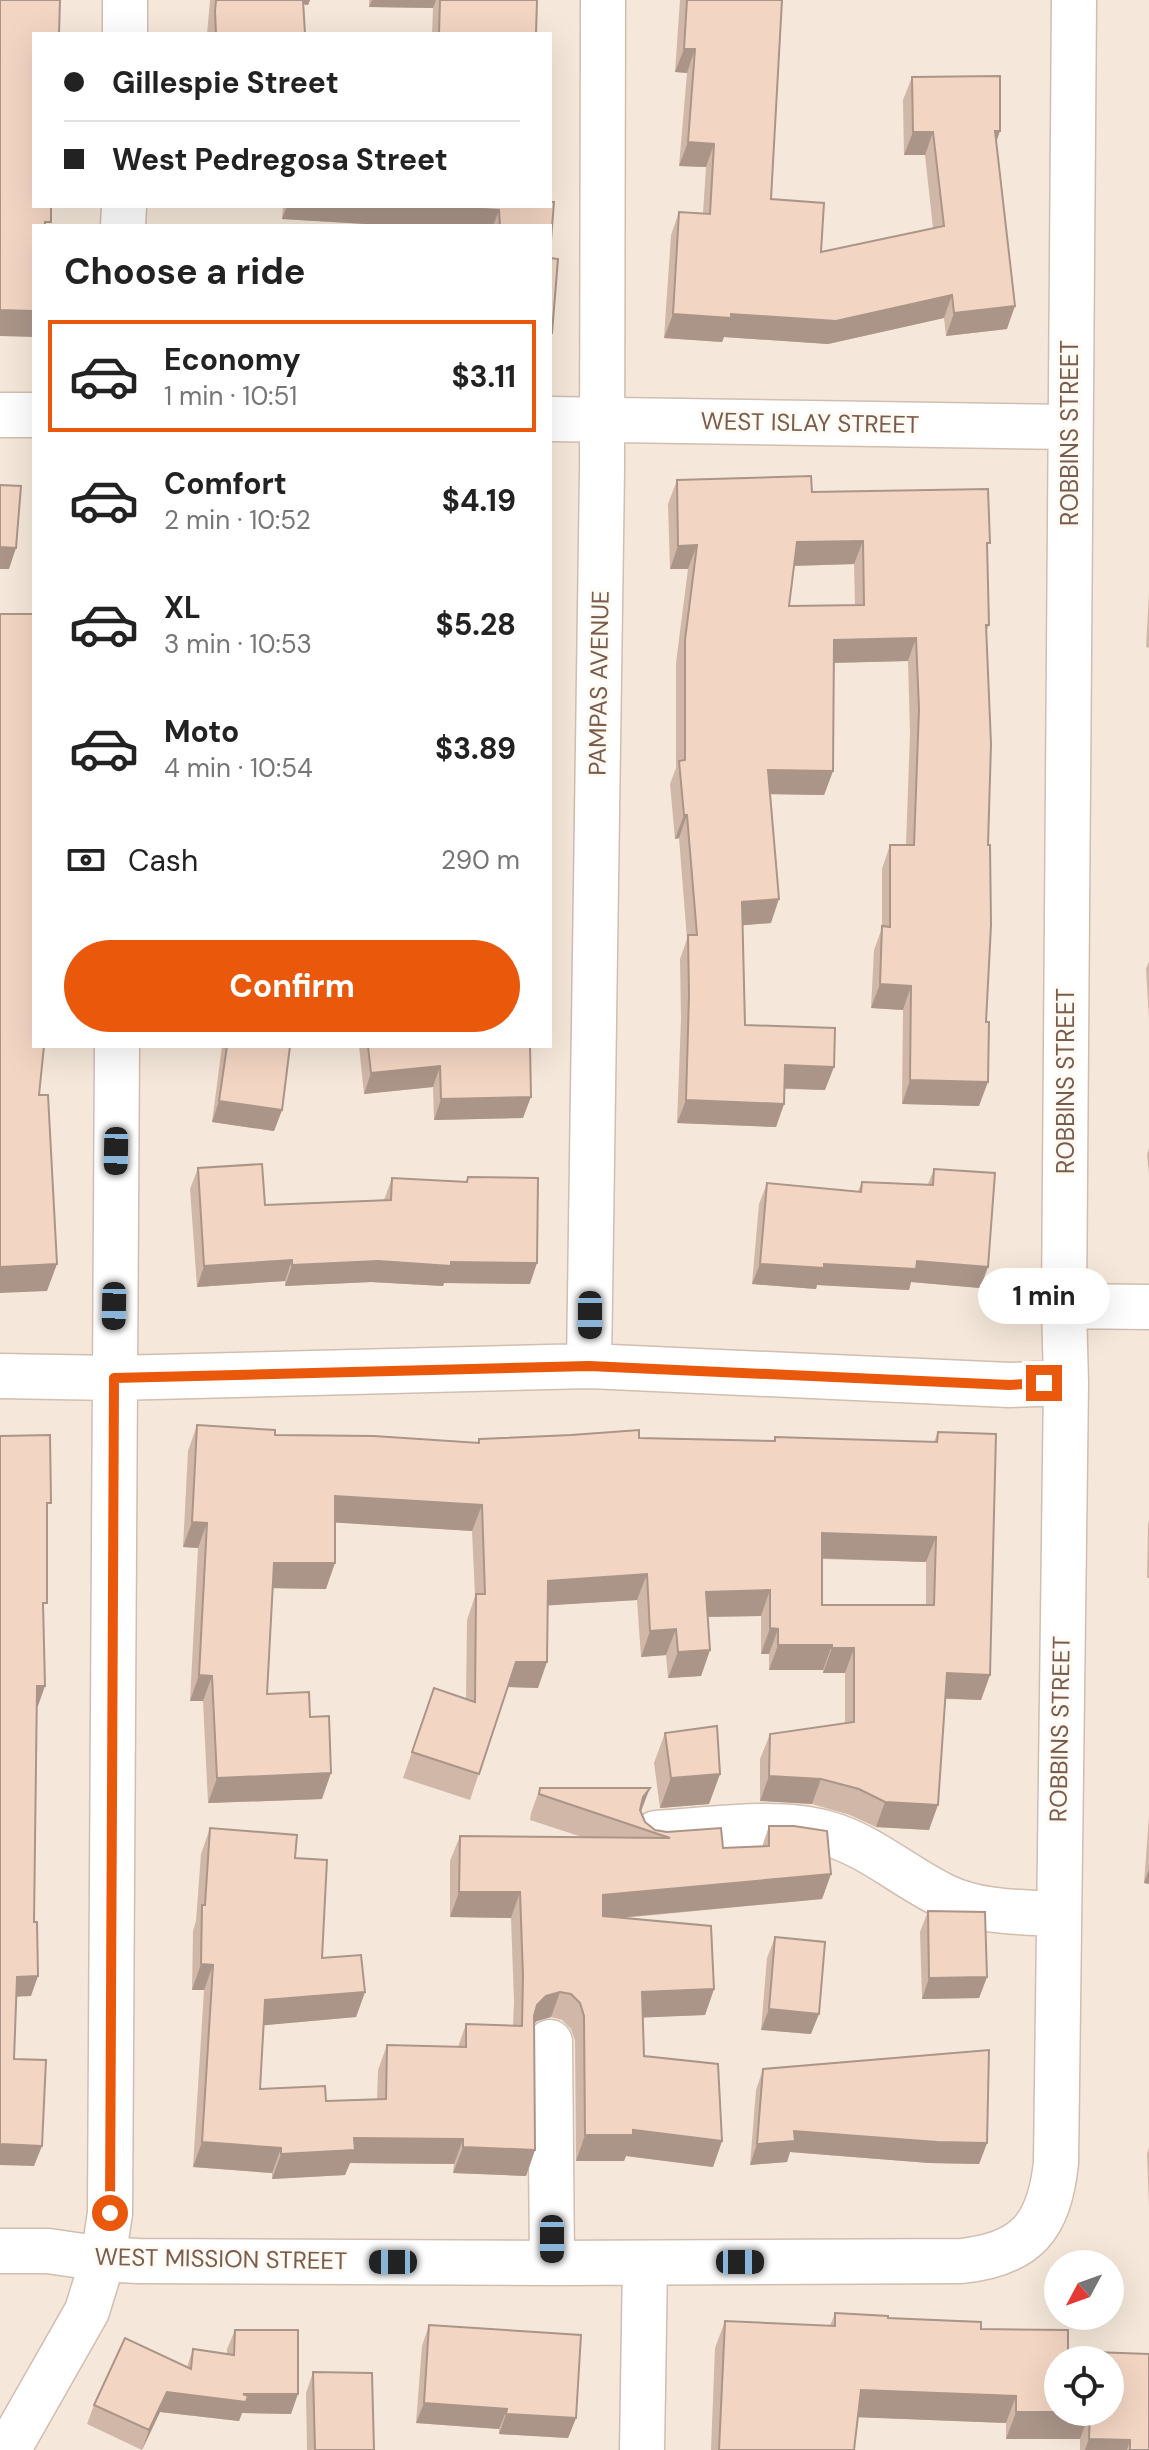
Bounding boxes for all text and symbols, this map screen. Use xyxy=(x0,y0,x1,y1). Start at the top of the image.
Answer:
text: Gillespie Street xyxy=(112,63,339,102)
text: West Pedregosa Street xyxy=(112,140,448,179)
text: Choose a ride xyxy=(64,248,305,295)
icon: car xyxy=(68,340,140,412)
text: Economy xyxy=(164,340,301,379)
street label: ROBBINS STREET xyxy=(1054,340,1085,526)
text: $3.11 xyxy=(451,357,516,396)
text: 1 min · 10:51 xyxy=(164,379,297,413)
street label: WEST ISLAY STREET xyxy=(700,405,920,440)
icon: car xyxy=(68,464,140,536)
text: Comfort xyxy=(164,464,287,503)
text: $4.19 xyxy=(442,481,516,520)
text: 2 min · 10:52 xyxy=(164,503,311,537)
icon: car xyxy=(68,588,140,660)
text: XL xyxy=(164,588,201,627)
street label: PAMPAS AVENUE xyxy=(581,590,616,776)
text: $5.28 xyxy=(436,605,516,644)
text: 3 min · 10:53 xyxy=(164,627,312,661)
icon: car xyxy=(68,712,140,784)
text: Moto xyxy=(164,712,239,751)
text: $3.89 xyxy=(435,729,516,768)
text: 4 min · 10:54 xyxy=(164,751,313,785)
icon: cash xyxy=(64,838,108,882)
text: Cash xyxy=(128,841,198,880)
text: 290 m xyxy=(441,843,520,877)
button: Confirm xyxy=(64,940,520,1032)
street label: ROBBINS STREET xyxy=(1050,988,1081,1174)
car xyxy=(104,1127,128,1175)
callout: 1 min xyxy=(978,1267,1110,1323)
text: 1 min xyxy=(1012,1279,1076,1313)
car xyxy=(102,1282,126,1330)
car xyxy=(578,1291,602,1339)
route end xyxy=(1026,1365,1062,1401)
street label: ROBBINS STREET xyxy=(1042,1636,1077,1822)
route start xyxy=(92,2195,128,2231)
car xyxy=(540,2215,564,2263)
street label: WEST MISSION STREET xyxy=(94,2241,348,2276)
car xyxy=(369,2250,417,2274)
car xyxy=(716,2250,764,2274)
north arrow xyxy=(1044,2250,1124,2330)
map controls xyxy=(1044,2250,1124,2426)
button: locate xyxy=(1044,2346,1124,2426)

